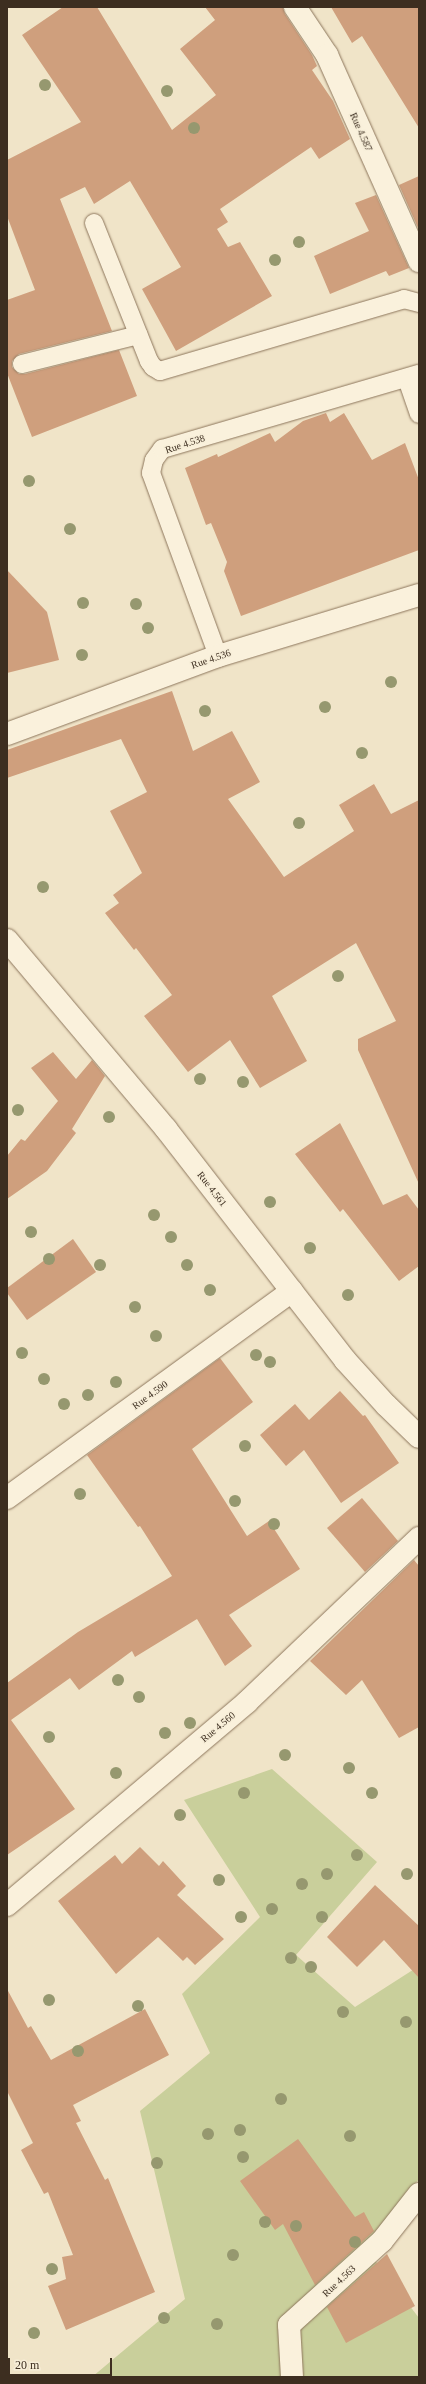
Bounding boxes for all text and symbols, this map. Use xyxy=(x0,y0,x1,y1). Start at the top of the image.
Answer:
street label: Rue 4.587 xyxy=(347,111,375,153)
street label: Rue 4.538 xyxy=(164,432,206,456)
street label: Rue 4.536 xyxy=(190,647,232,671)
street label: Rue 4.561 xyxy=(195,1169,229,1209)
street label: Rue 4.590 xyxy=(130,1378,170,1412)
street label: Rue 4.560 xyxy=(198,1709,238,1745)
street label: Rue 4.563 xyxy=(320,2263,358,2299)
scale bar xyxy=(10,2350,114,2376)
text: 20 m xyxy=(15,2358,39,2372)

